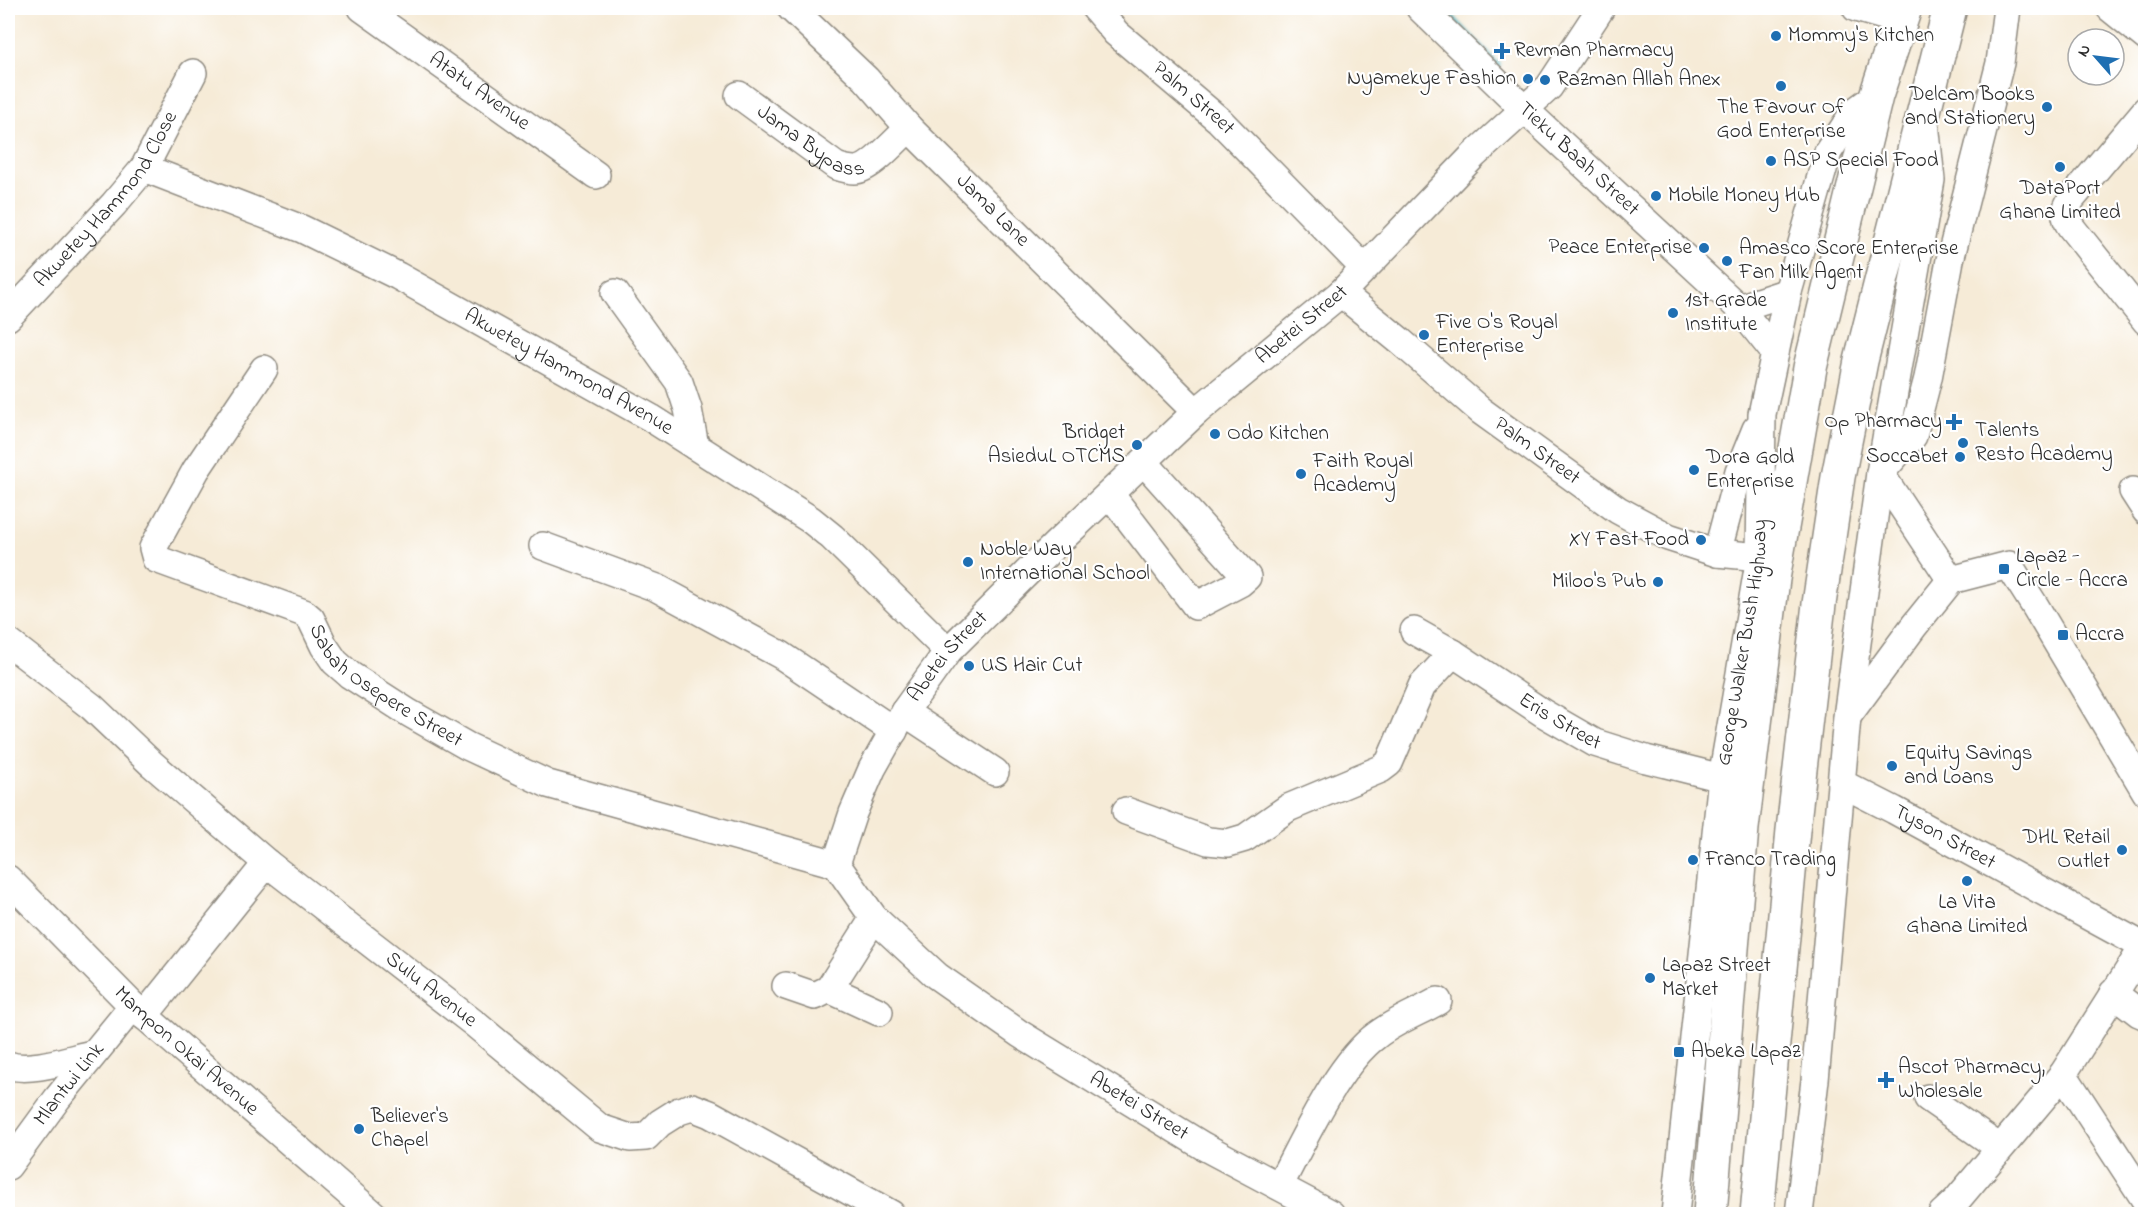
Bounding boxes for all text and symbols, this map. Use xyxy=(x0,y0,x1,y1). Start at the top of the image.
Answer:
place label: Mommy's Kitchen xyxy=(1788,21,1934,53)
north arrow xyxy=(2066,27,2126,87)
marker: Mommy's Kitchen xyxy=(1769,29,1783,43)
place label: Revman Pharmacy xyxy=(1514,36,1674,68)
text: N xyxy=(2071,40,2098,61)
marker: Revman Pharmacy xyxy=(1495,44,1509,58)
street label: Atatu Avenue xyxy=(422,45,537,139)
street label: Palm Street xyxy=(1145,55,1241,142)
place label: Nyamekye Fashion xyxy=(1347,64,1516,96)
place label: Razman Allah Anex xyxy=(1557,65,1721,95)
marker: Nyamekye Fashion xyxy=(1521,72,1535,86)
marker: Razman Allah Anex xyxy=(1538,73,1552,87)
marker: The Favour Of God Enterprise xyxy=(1774,79,1788,93)
place label: Delcam Books and Stationery xyxy=(1905,80,2035,136)
place label: The Favour Of God Enterprise xyxy=(1716,93,1846,147)
street label: Tieku Baah Street xyxy=(1511,95,1646,224)
street label: Jama Bypass xyxy=(750,98,868,185)
marker: Delcam Books and Stationery xyxy=(2040,100,2054,114)
street label: Akwetey Hammond Close xyxy=(27,106,186,295)
place label: ASP Special Food xyxy=(1783,146,1939,176)
marker: ASP Special Food xyxy=(1764,154,1778,168)
marker: DataPort Ghana Limited xyxy=(2053,160,2067,174)
street label: Jama Lane xyxy=(949,167,1037,255)
place label: DataPort Ghana Limited xyxy=(1999,174,2121,228)
place label: Mobile Money Hub xyxy=(1668,181,1820,213)
marker: Mobile Money Hub xyxy=(1649,189,1663,203)
place label: Peace Enterprise xyxy=(1549,233,1693,263)
place label: Amasco Score Enterprise Fan Milk Agent xyxy=(1738,234,1959,290)
marker: Peace Enterprise xyxy=(1697,241,1711,255)
marker: Amasco Score Enterprise Fan Milk Agent xyxy=(1720,254,1734,268)
street label: Abetei Street xyxy=(1249,279,1356,372)
place label: 1st Grade Institute xyxy=(1685,286,1767,340)
street label: Akwetey Hammond Avenue xyxy=(458,301,680,444)
marker: 1st Grade Institute xyxy=(1666,306,1680,320)
place label: Five O's Royal Enterprise xyxy=(1435,308,1558,362)
marker: Five O's Royal Enterprise xyxy=(1417,328,1431,342)
place label: Op Pharmacy xyxy=(1824,407,1942,439)
street label: Palm Street xyxy=(1487,410,1586,493)
marker: Op Pharmacy xyxy=(1947,415,1961,429)
place label: Talents Resto Academy xyxy=(1975,416,2113,472)
place label: Bridget AsieduL OTCMS xyxy=(988,418,1125,472)
place label: Odo Kitchen xyxy=(1227,419,1329,449)
marker: Odo Kitchen xyxy=(1208,427,1222,441)
marker: Talents Resto Academy xyxy=(1956,436,1970,450)
marker: Bridget AsieduL OTCMS xyxy=(1130,438,1144,452)
place label: Soccabet xyxy=(1866,442,1948,472)
place label: Dora Gold Enterprise xyxy=(1705,443,1794,497)
place label: Faith Royal Academy xyxy=(1312,447,1413,503)
marker: Soccabet xyxy=(1953,450,1967,464)
marker: Dora Gold Enterprise xyxy=(1687,463,1701,477)
marker: Faith Royal Academy xyxy=(1294,467,1308,481)
street label: George Walker Bush Highway xyxy=(1709,519,1778,768)
place label: XY Fast Food xyxy=(1569,525,1689,555)
marker: XY Fast Food xyxy=(1694,533,1708,547)
place label: Noble Way International School xyxy=(980,535,1150,589)
place label: Lapaz - Circle - Accra xyxy=(2016,542,2128,596)
marker: Noble Way International School xyxy=(961,555,975,569)
marker: Lapaz - Circle - Accra xyxy=(1997,562,2011,576)
place label: Miloo's Pub xyxy=(1552,567,1646,597)
marker: Miloo's Pub xyxy=(1651,575,1665,589)
street label: Abetei Street xyxy=(901,604,995,709)
street label: Sabah Osepere Street xyxy=(301,619,468,755)
place label: Accra xyxy=(2075,620,2124,650)
marker: Accra xyxy=(2056,628,2070,642)
place label: US Hair Cut xyxy=(981,651,1083,681)
marker: US Hair Cut xyxy=(962,659,976,673)
street label: Eris Street xyxy=(1512,686,1604,759)
place label: Equity Savings and Loans xyxy=(1904,739,2032,793)
marker: Equity Savings and Loans xyxy=(1885,759,1899,773)
street label: Tyson Street xyxy=(1888,798,2001,878)
place label: DHL Retail Outlet xyxy=(2022,823,2110,877)
marker: DHL Retail Outlet xyxy=(2115,843,2129,857)
place label: Franco Trading xyxy=(1704,845,1836,877)
marker: Franco Trading xyxy=(1686,853,1700,867)
marker: La Vita Ghana Limited xyxy=(1960,874,1974,888)
place label: La Vita Ghana Limited xyxy=(1906,888,2028,942)
street label: Sulu Avenue xyxy=(379,945,484,1035)
place label: Lapaz Street Market xyxy=(1662,951,1771,1005)
marker: Lapaz Street Market xyxy=(1643,971,1657,985)
street label: Mampon Okai Avenue xyxy=(107,979,266,1124)
street label: Mlantwi Link xyxy=(27,1036,112,1132)
place label: Abeka Lapaz xyxy=(1691,1037,1801,1067)
marker: Abeka Lapaz xyxy=(1672,1045,1686,1059)
place label: Ascot Pharmacy, Wholesale xyxy=(1898,1053,2045,1107)
street label: Abetei Street xyxy=(1083,1065,1194,1149)
marker: Ascot Pharmacy, Wholesale xyxy=(1879,1073,1893,1087)
place label: Believer's Chapel xyxy=(370,1102,449,1156)
marker: Believer's Chapel xyxy=(352,1122,366,1136)

